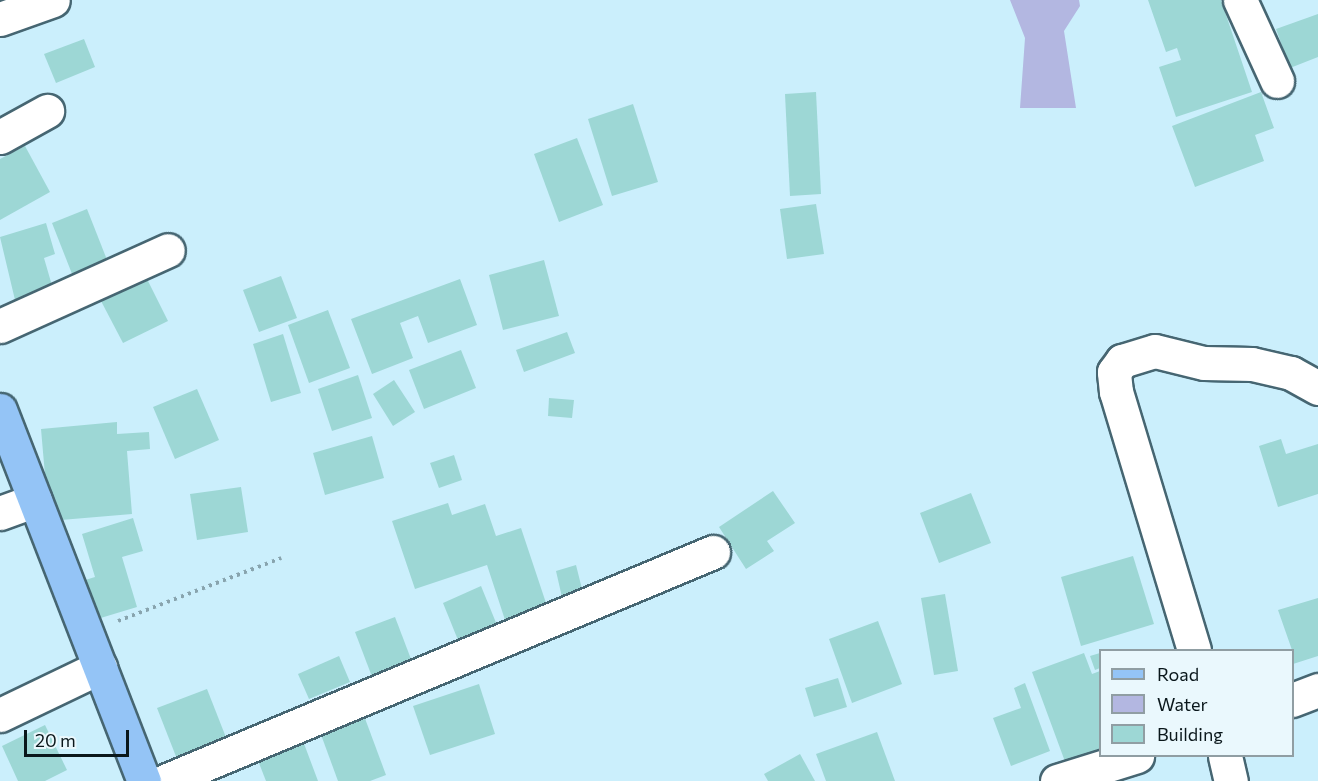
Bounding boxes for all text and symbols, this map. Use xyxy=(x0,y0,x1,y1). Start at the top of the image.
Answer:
legend xyxy=(1099,649,1294,757)
text: Road xyxy=(1157,663,1199,685)
text: Water xyxy=(1157,693,1208,715)
scale bar xyxy=(27,718,132,756)
text: Building xyxy=(1157,723,1223,745)
text: 20 m xyxy=(35,729,76,751)

